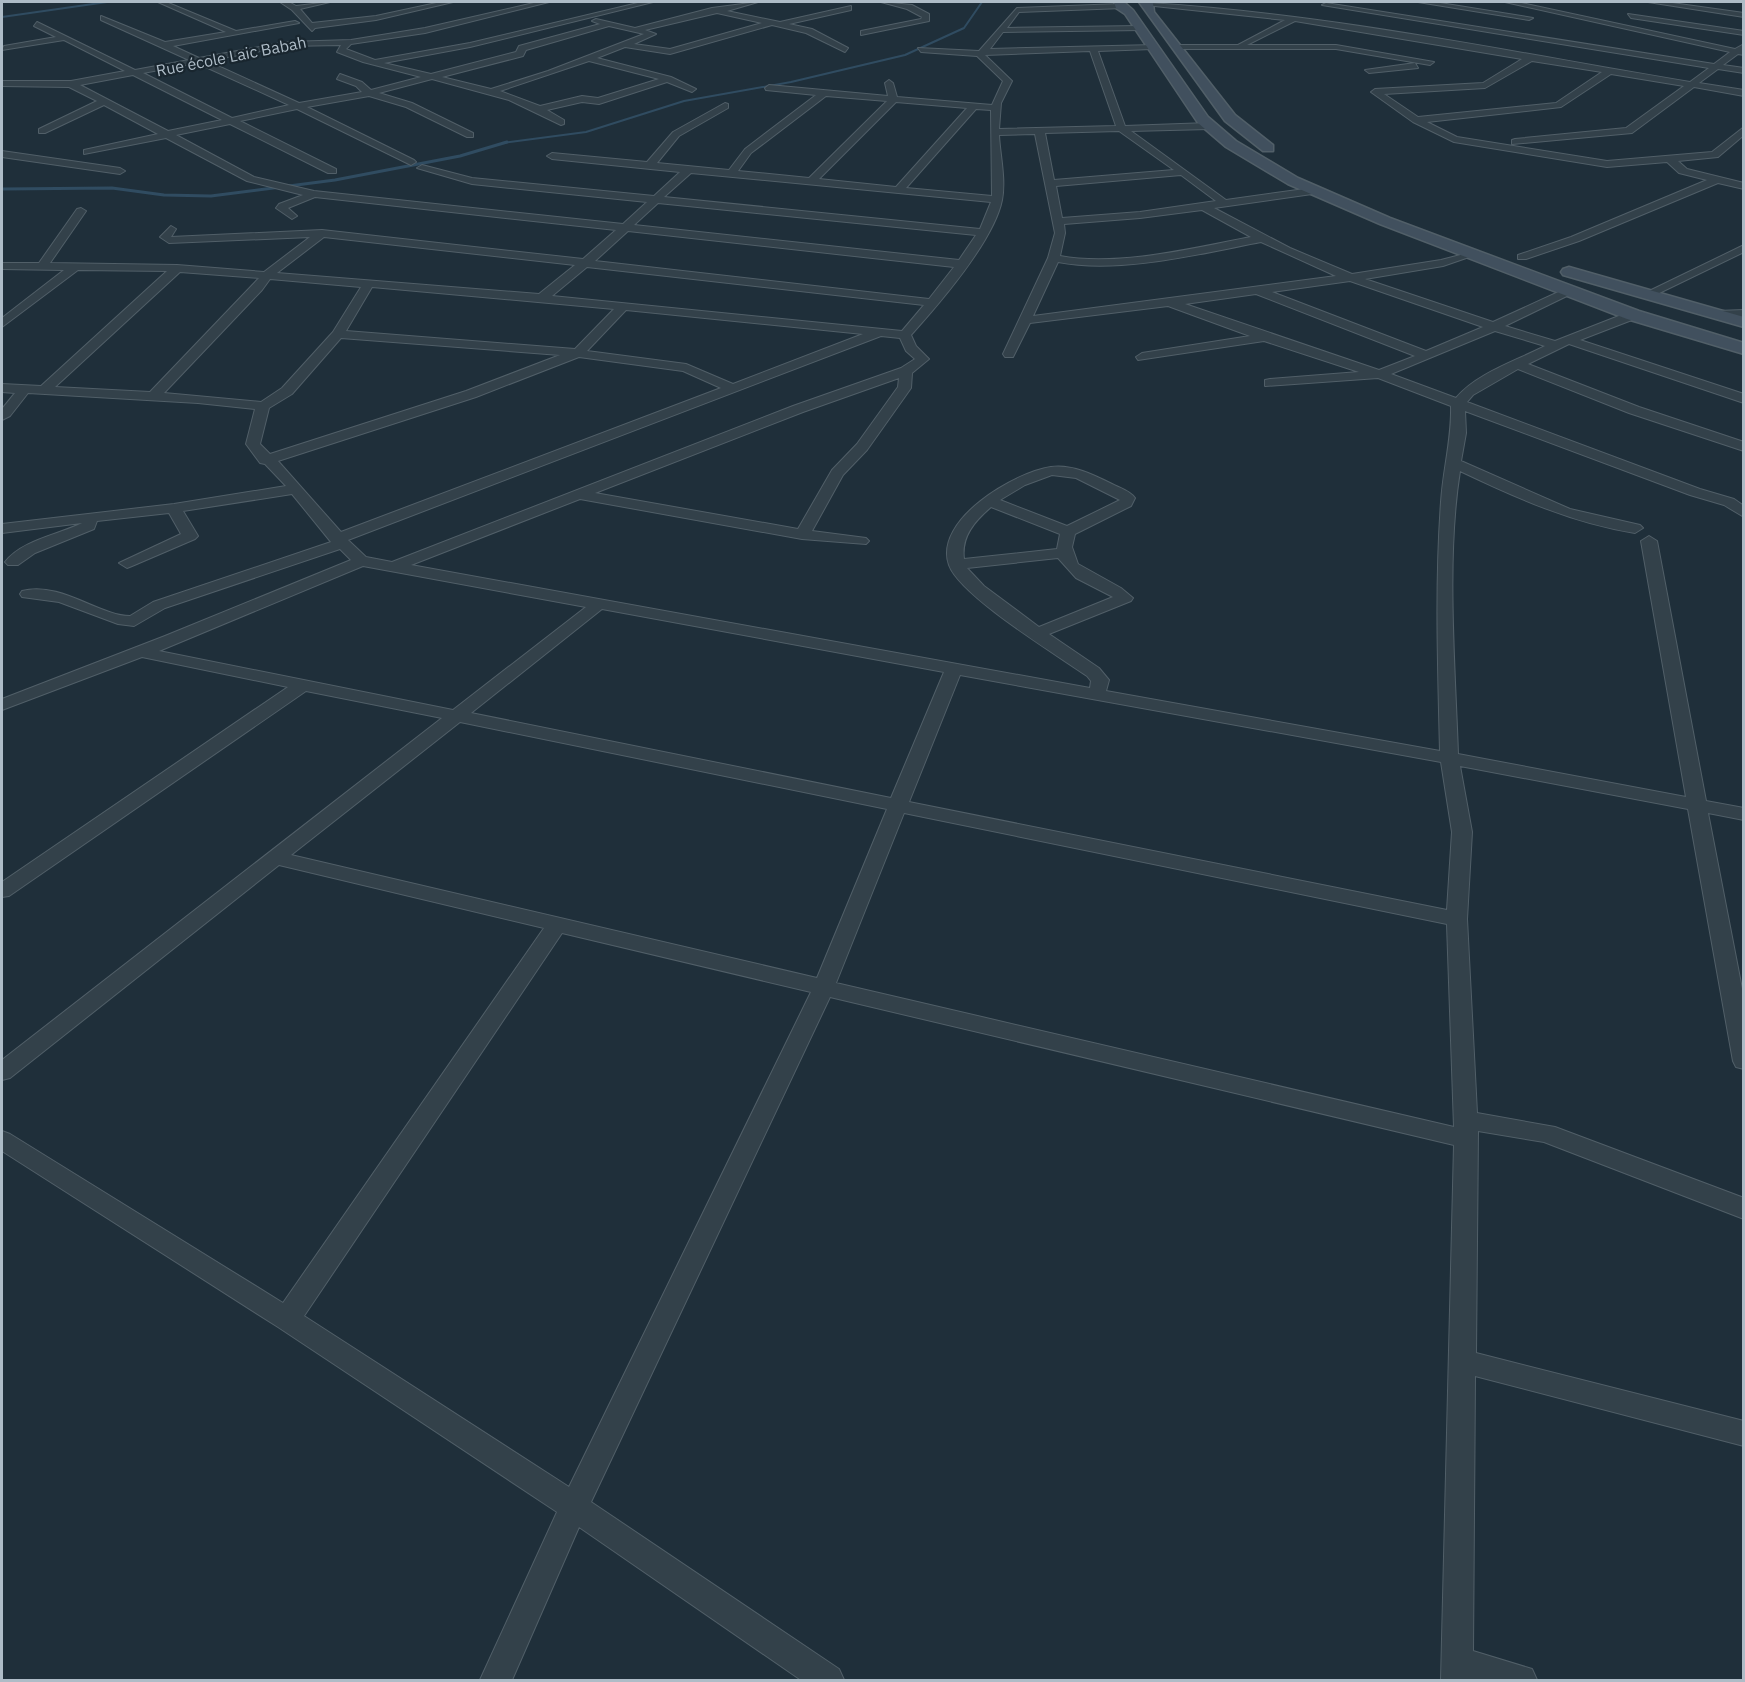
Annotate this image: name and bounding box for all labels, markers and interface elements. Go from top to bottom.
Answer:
street label: Rue école Laic Babah [154,32,308,80]

